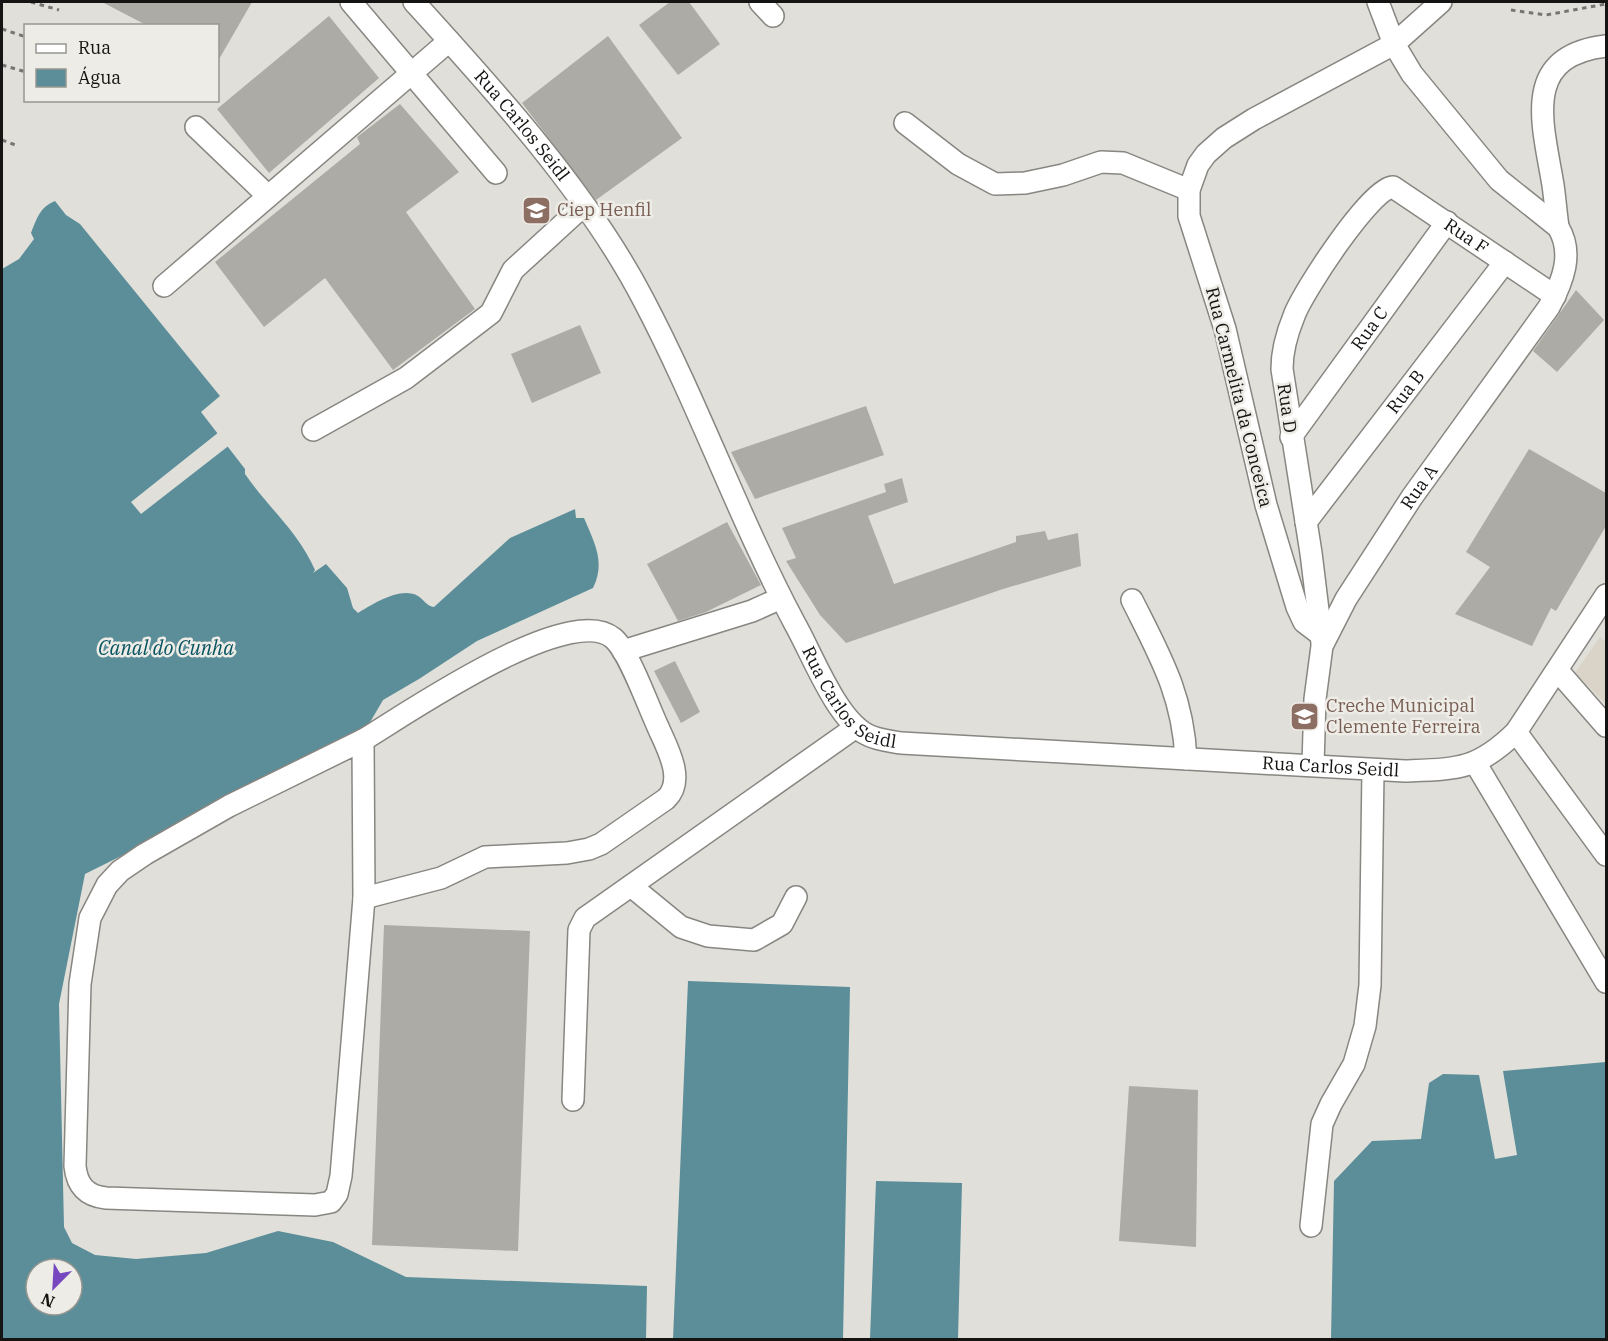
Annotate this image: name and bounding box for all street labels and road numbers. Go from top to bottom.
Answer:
street label: Rua Carlos Seidl [469,65,575,185]
street label: Rua F [1440,213,1493,259]
street label: Rua Carmelita da Conceica [1201,284,1278,510]
street label: Rua C [1346,302,1393,355]
street label: Rua B [1381,365,1429,418]
street label: Rua D [1273,382,1302,434]
street label: Rua A [1395,459,1443,513]
street label: Rua Carlos Seidl [797,642,898,753]
street label: Rua Carlos Seidl [1261,751,1400,782]

